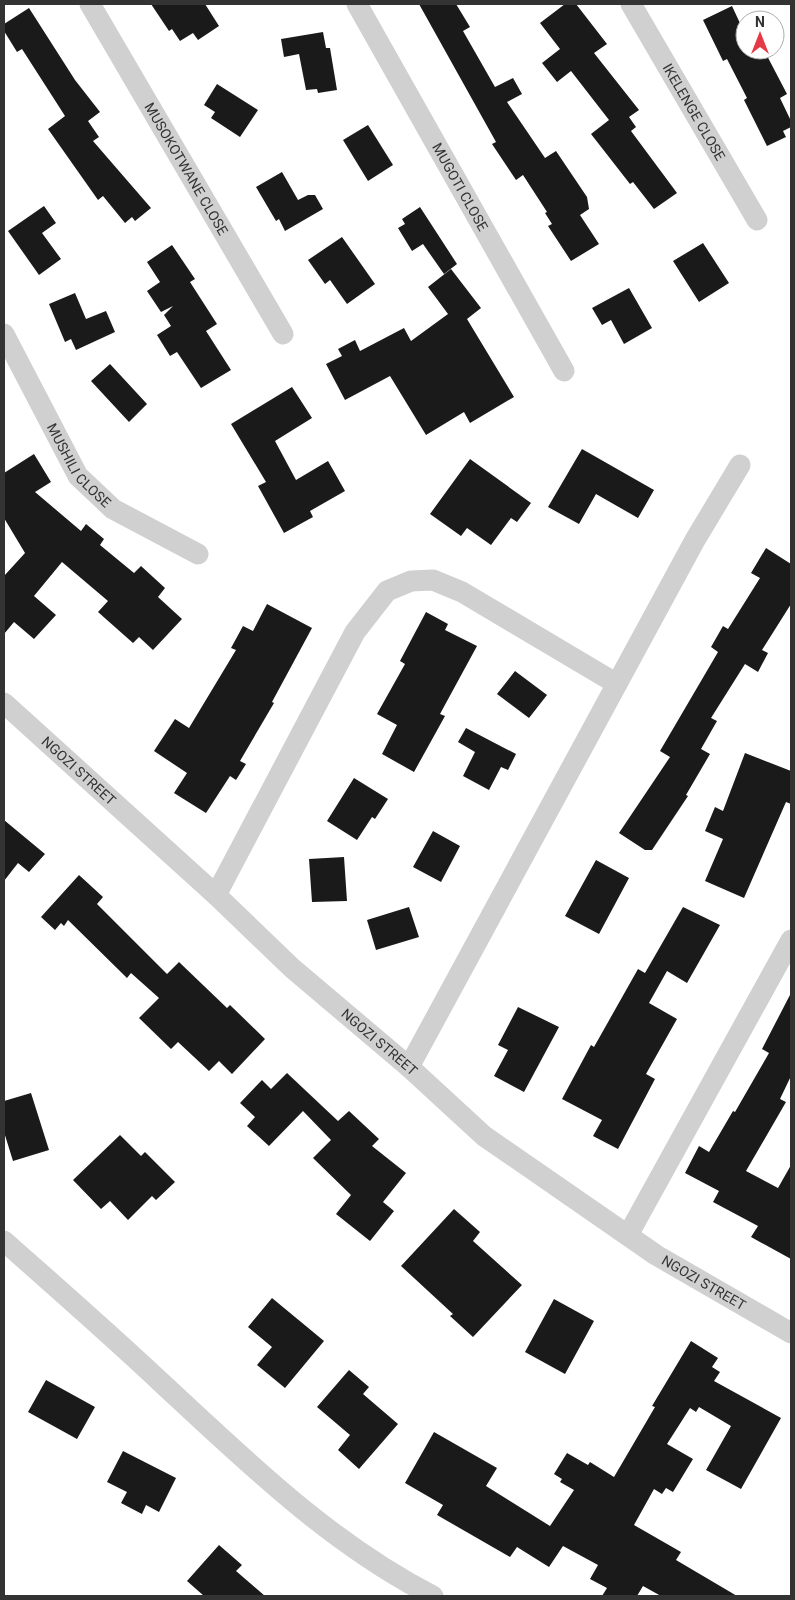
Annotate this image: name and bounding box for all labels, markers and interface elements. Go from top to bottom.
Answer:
north arrow [735,10,785,60]
text: N [755,14,765,30]
street label: IKELENGE CLOSE [660,61,728,163]
street label: MUSOKOTWANE CLOSE [141,100,231,238]
street label: MUGOTI CLOSE [429,140,491,234]
street label: MUSHILI CLOSE [44,421,114,511]
street label: NGOZI STREET [38,733,120,809]
street label: NGOZI STREET [338,1005,421,1079]
street label: NGOZI STREET [659,1252,749,1314]

